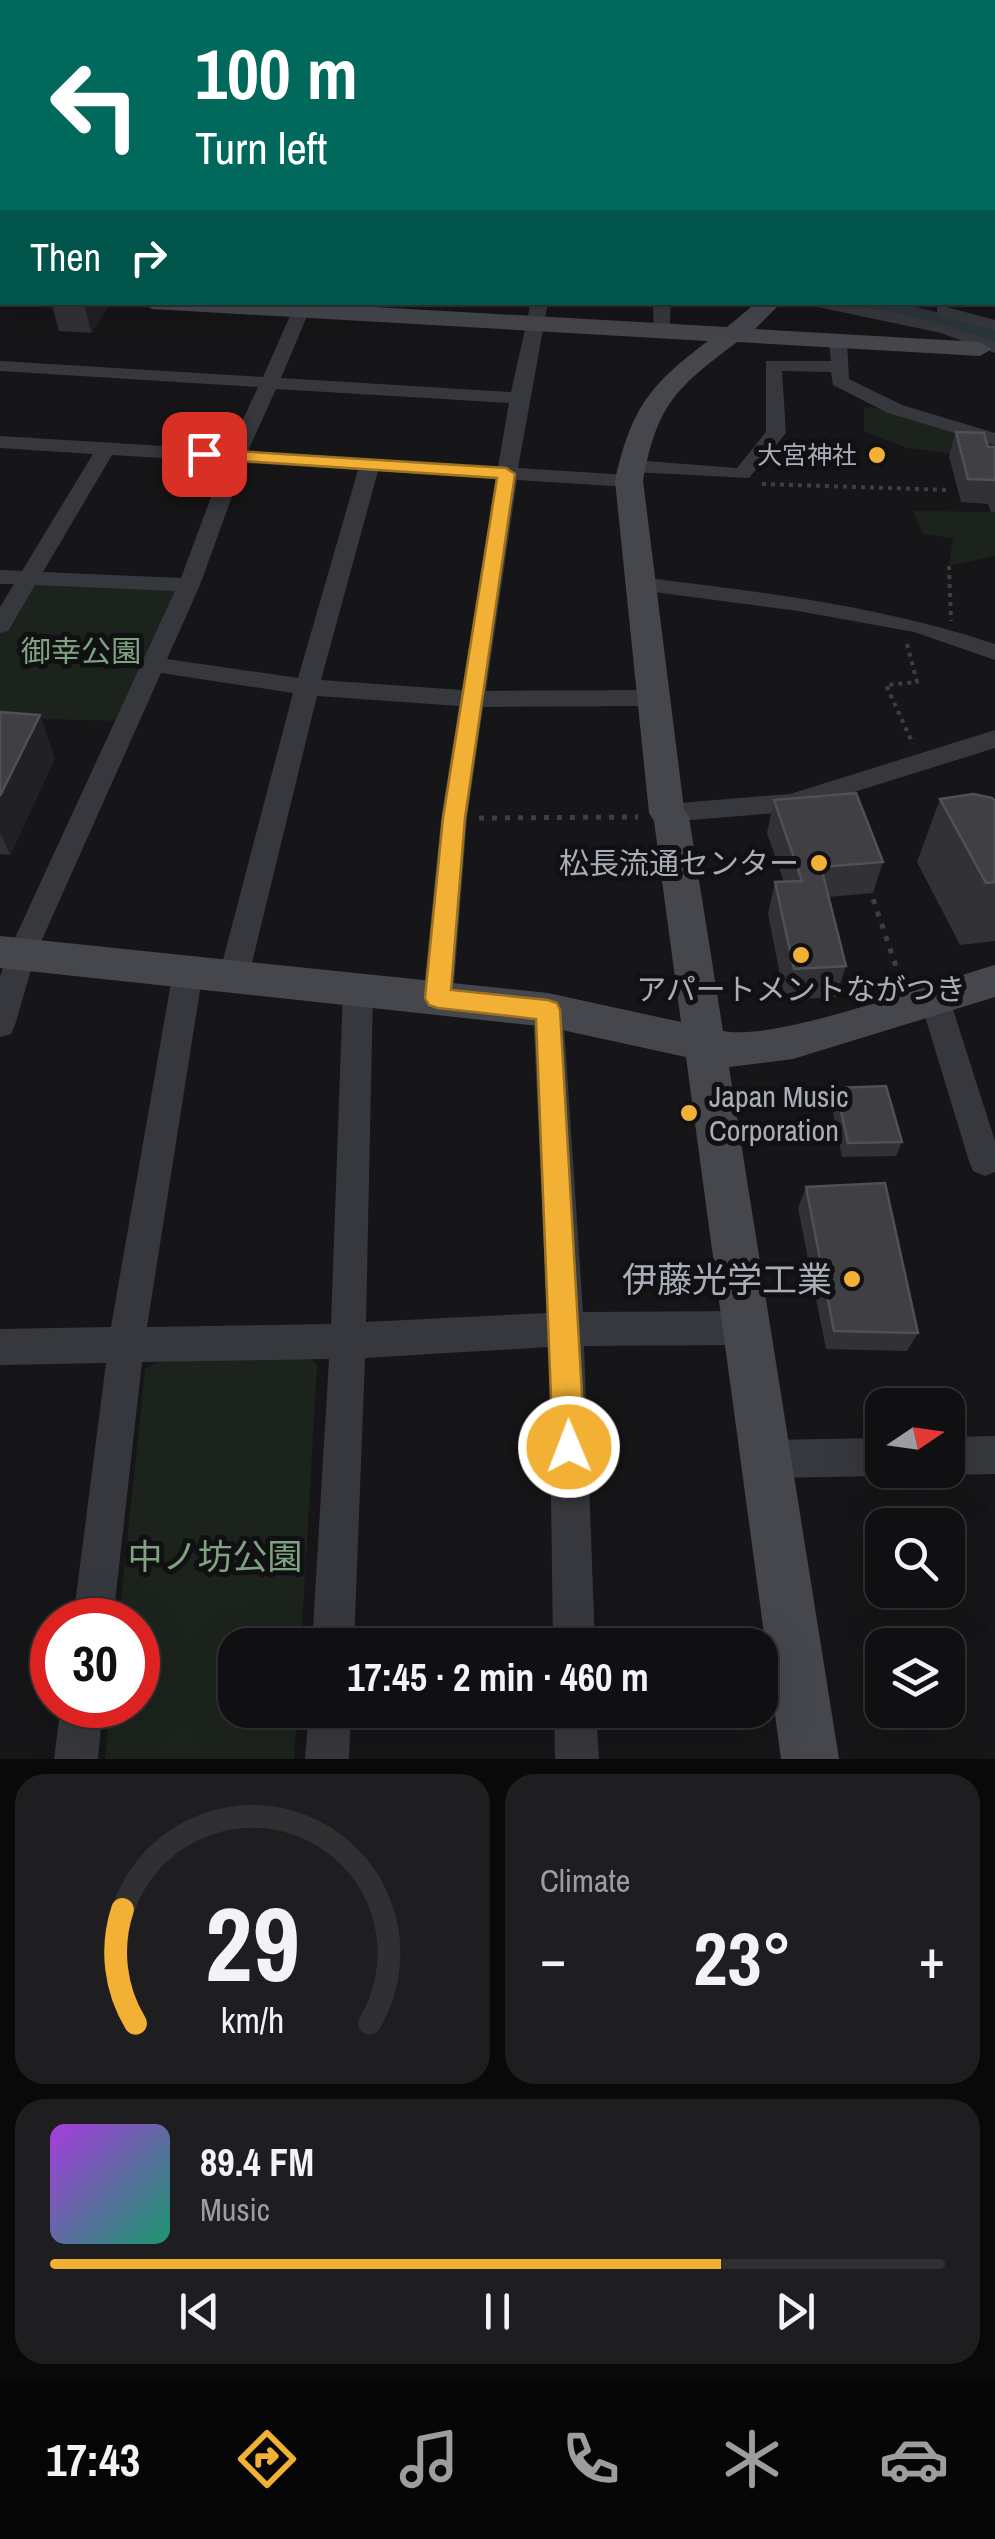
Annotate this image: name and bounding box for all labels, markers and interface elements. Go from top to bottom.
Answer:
text: 100 m [195,27,358,121]
icon: left [30,40,160,170]
text: Turn left [195,117,327,178]
icon: right [121,230,176,285]
text: Then [30,232,101,283]
pin [162,412,247,497]
icon: arrive [177,427,232,482]
place label: 大宮神社 [757,438,857,472]
marker: 大宮神社 [866,444,888,466]
park label: 御幸公園 [21,631,141,671]
place label: 松長流通センター [559,843,799,883]
marker: 松長流通センター [808,852,830,874]
marker: アパートメントながつき [790,944,812,966]
place label: アパートメントながつき [636,969,966,1009]
place label: Japan Music Corporation [709,1076,848,1150]
marker: Japan Music Corporation [678,1102,700,1124]
place label: 伊藤光学工業 [622,1256,832,1303]
marker: 伊藤光学工業 [841,1268,863,1290]
north arrow [865,1388,965,1488]
map controls [865,1388,965,1728]
position arrow [517,1395,621,1499]
button: search [865,1508,965,1608]
park label: 中ノ坊公園 [127,1533,303,1580]
speed limit sign: 30 [30,1598,160,1728]
button: layers [865,1628,965,1728]
text: 17:45 · 2 min · 460 m [347,1652,649,1703]
text: Climate [540,1859,630,1902]
text: 29 [205,1873,300,2013]
text: 23° [693,1907,792,2008]
text: − [540,1921,566,1995]
text: + [919,1921,945,1995]
text: km/h [221,1996,284,2044]
text: 89.4 FM [200,2137,314,2188]
text: Music [200,2188,270,2231]
icon: previous [172,2284,227,2339]
icon: pause [470,2284,525,2339]
icon: next [768,2284,823,2339]
icon: directions [232,2424,302,2494]
icon: music [394,2424,464,2494]
icon: phone [556,2424,626,2494]
icon: climate [717,2424,787,2494]
icon: car [879,2424,949,2494]
text: 17:43 [46,2429,140,2490]

